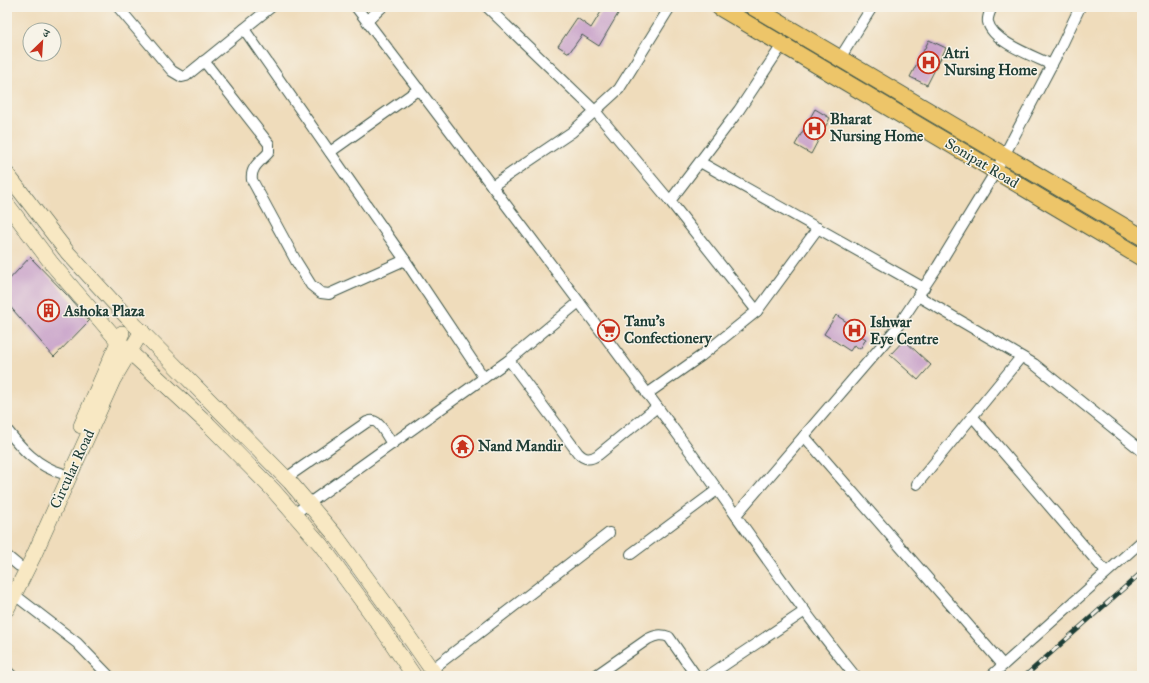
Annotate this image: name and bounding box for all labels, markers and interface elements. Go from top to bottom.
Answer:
north arrow [22,22,62,62]
text: उ [40,26,53,41]
place label: Atri Nursing Home [943,44,1038,80]
hospital icon: Atri Nursing Home [915,49,941,75]
place label: Bharat Nursing Home [830,110,924,146]
hospital icon: Bharat Nursing Home [802,115,828,141]
street label: Sonipat Road [942,134,1023,192]
building icon: Ashoka Plaza [35,298,61,324]
place label: Ashoka Plaza [63,302,145,320]
place label: Tanu's Confectionery [623,312,713,348]
place label: Ishwar Eye Centre [870,313,939,349]
supermarket icon: Tanu's Confectionery [596,317,622,343]
hospital icon: Ishwar Eye Centre [842,318,868,344]
street label: Circular Road [46,426,98,512]
temple icon: Nand Mandir [449,433,475,459]
place label: Nand Mandir [478,437,563,455]

